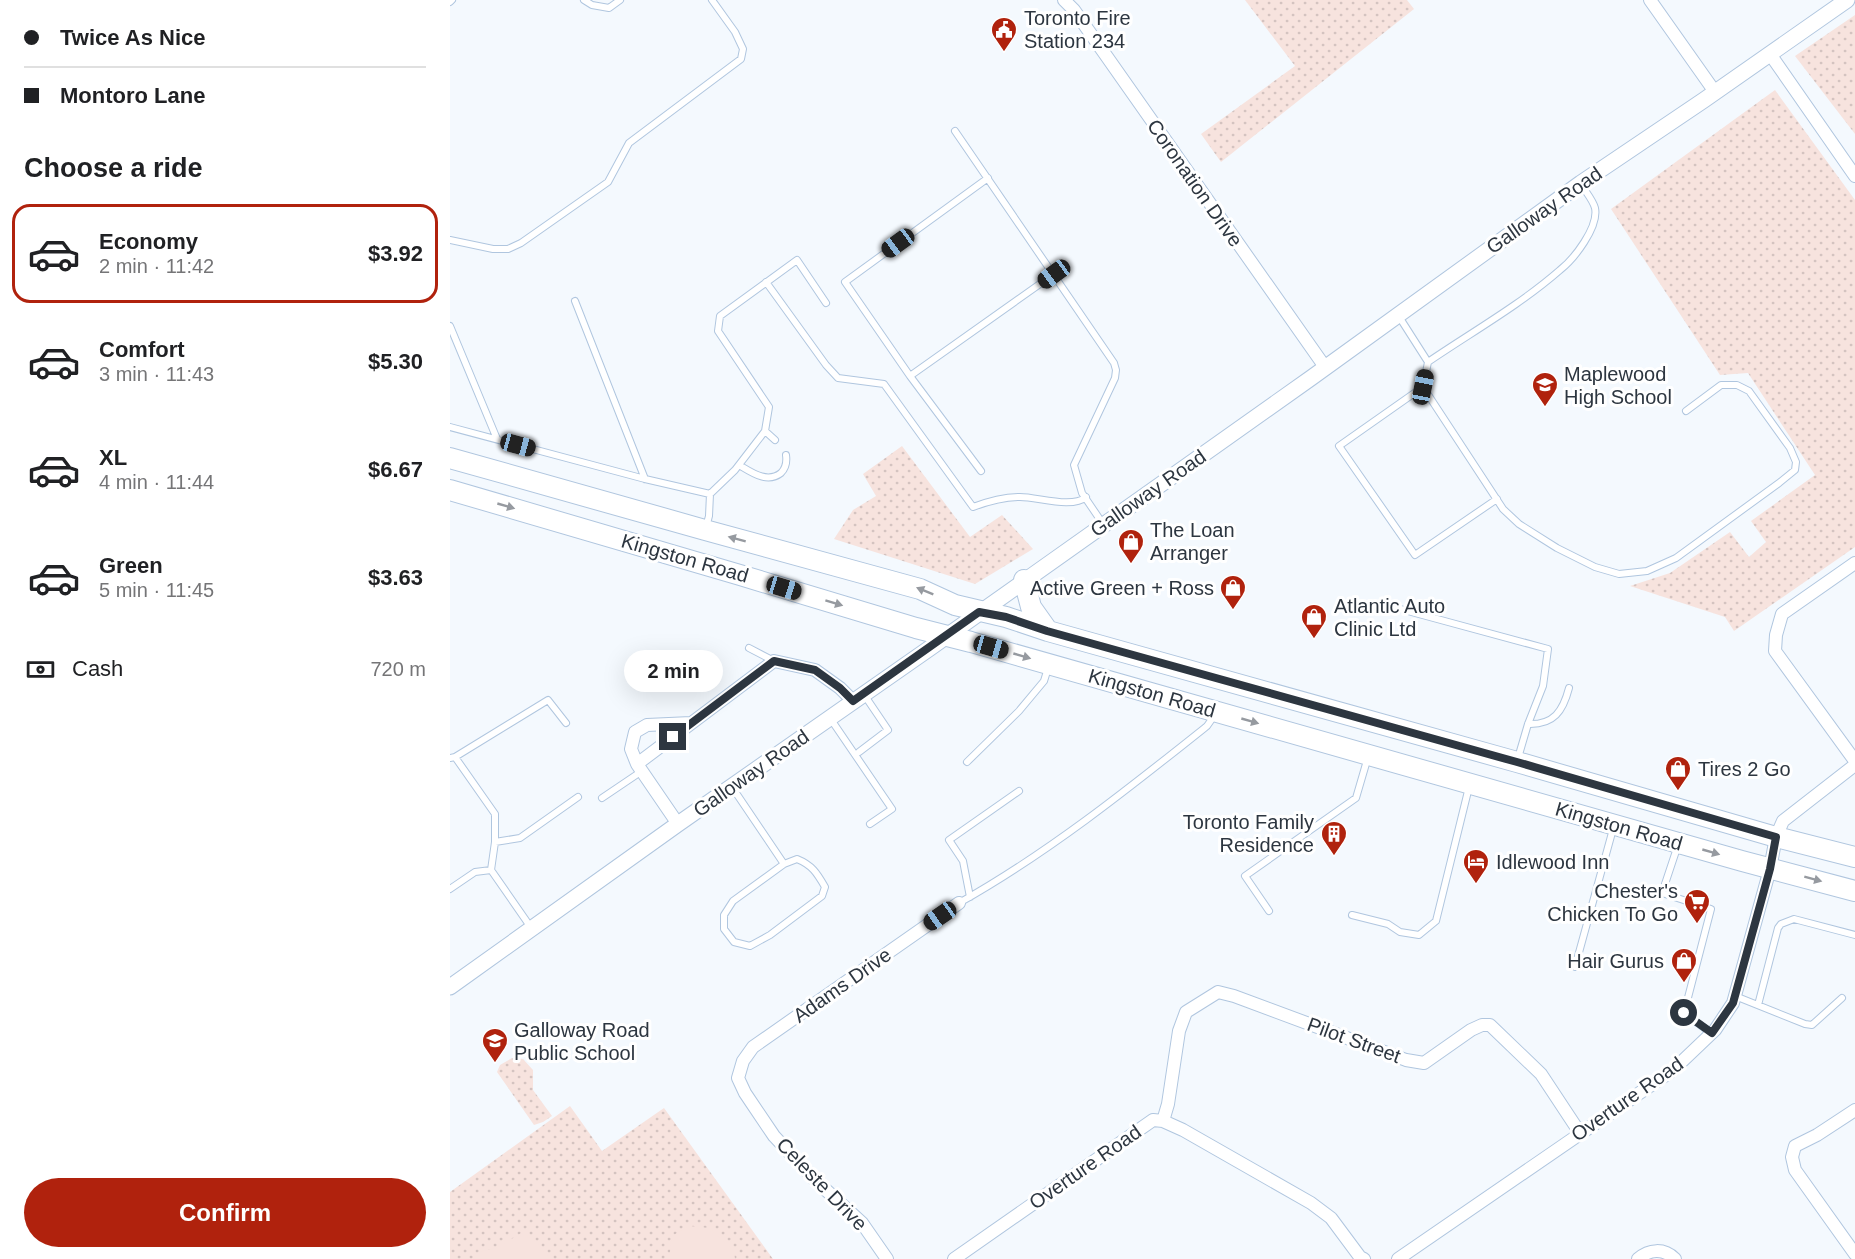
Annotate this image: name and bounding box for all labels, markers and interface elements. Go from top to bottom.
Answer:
place label: Toronto Fire Station 234 [1024,7,1131,52]
public building icon: Toronto Fire Station 234 [989,15,1019,53]
text: Twice As Nice [60,25,206,50]
text: Montoro Lane [60,83,205,108]
street label: Coronation Drive [1143,115,1247,251]
text: Choose a ride [24,153,203,183]
street label: Galloway Road [1482,162,1606,258]
car [878,225,918,261]
icon: car [27,227,81,281]
text: Economy [99,229,198,254]
text: $3.92 [368,241,423,266]
text: 2 min · 11:42 [99,255,214,277]
car [1034,256,1074,292]
icon: car [27,335,81,389]
text: Comfort [99,337,185,362]
text: $5.30 [368,349,423,374]
text: 3 min · 11:43 [99,363,214,385]
place label: Maplewood High School [1564,363,1672,408]
car [1411,368,1435,406]
school or university icon: Maplewood High School [1530,370,1560,408]
car [498,432,538,458]
icon: car [27,443,81,497]
text: XL [99,445,127,470]
street label: Galloway Road [1086,445,1210,541]
text: $6.67 [368,457,423,482]
text: 4 min · 11:44 [99,471,214,493]
one-way arrow [497,502,515,511]
place label: The Loan Arranger [1150,519,1235,564]
shop icon: The Loan Arranger [1116,527,1146,565]
street label: Kingston Road [619,529,751,587]
one-way arrow [728,534,746,543]
icon: car [27,551,81,605]
text: Green [99,553,163,578]
text: $3.63 [368,565,423,590]
shop icon: Active Green + Ross [1218,573,1248,611]
car [764,574,804,602]
place label: Active Green + Ross [1030,577,1214,599]
text: 5 min · 11:45 [99,579,214,601]
one-way arrow [915,586,933,596]
place label: Atlantic Auto Clinic Ltd [1334,595,1445,640]
one-way arrow [825,599,843,608]
shop icon: Atlantic Auto Clinic Ltd [1299,602,1329,640]
car [971,633,1011,661]
callout: 2 min [624,650,722,692]
one-way arrow [1013,652,1031,661]
icon: cash [24,653,57,686]
text: Cash [72,656,123,681]
text: 720 m [370,658,426,680]
text: 2 min [647,660,700,682]
street label: Kingston Road [1086,664,1218,722]
one-way arrow [1241,716,1259,726]
route end [659,723,686,750]
street label: Galloway Road [689,725,813,821]
shop icon: Tires 2 Go [1663,754,1693,792]
place label: Tires 2 Go [1698,758,1791,780]
street label: Kingston Road [1553,797,1685,855]
place label: Toronto Family Residence [1183,811,1314,856]
building icon: Toronto Family Residence [1319,819,1349,857]
hotel icon: Idlewood Inn [1461,847,1491,885]
one-way arrow [1702,848,1720,857]
place label: Idlewood Inn [1496,851,1609,873]
one-way arrow [1804,875,1822,884]
place label: Chester's Chicken To Go [1547,880,1678,925]
supermarket icon: Chester's Chicken To Go [1682,887,1712,925]
car [920,898,960,934]
street label: Adams Drive [789,943,895,1027]
shop icon: Hair Gurus [1669,946,1699,984]
place label: Hair Gurus [1567,950,1664,972]
route start [1670,999,1697,1026]
street label: Pilot Street [1304,1013,1404,1067]
place label: Galloway Road Public School [514,1019,650,1064]
school or university icon: Galloway Road Public School [480,1026,510,1064]
street label: Overture Road [1567,1052,1687,1146]
street label: Overture Road [1025,1120,1145,1214]
street label: Celeste Drive [772,1133,872,1235]
button: Confirm [24,1178,426,1247]

